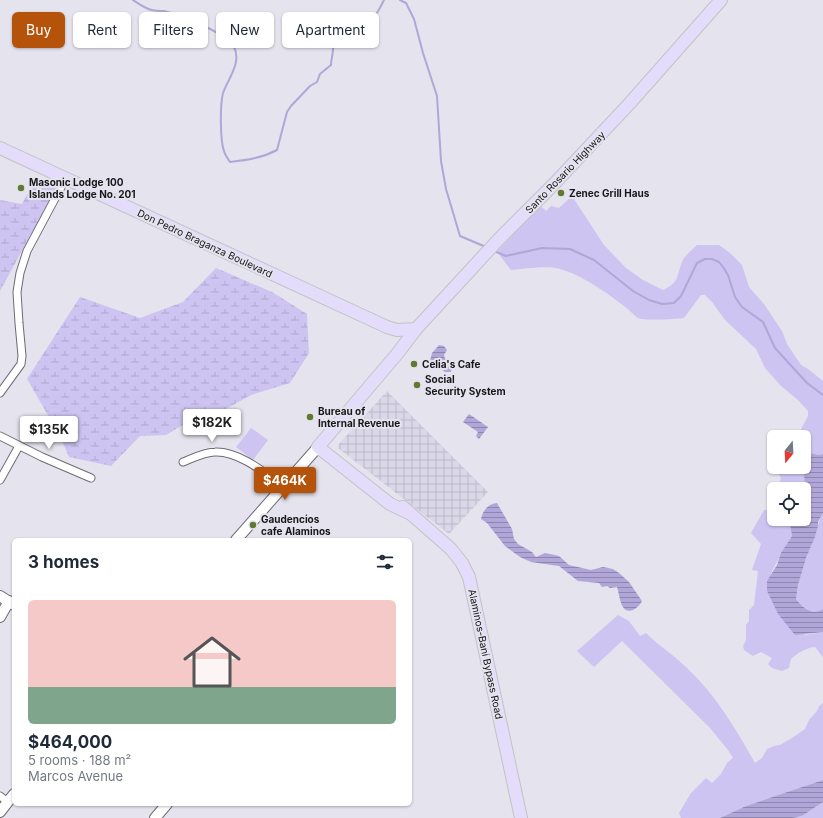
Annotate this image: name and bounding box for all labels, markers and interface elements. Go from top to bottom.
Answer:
chip: Buy [12,12,65,48]
chip: Rent [73,12,131,48]
chip: Filters [139,12,208,48]
chip: New [216,12,274,48]
chip: Apartment [282,12,379,48]
street label: Santo Rosario Highway [523,128,608,216]
place label: Masonic Lodge 100 Islands Lodge No. 201 [29,176,136,201]
marker: Masonic Lodge 100 Islands Lodge No. 201 [16,183,26,193]
place label: Zenec Grill Haus [569,187,650,199]
marker: Zenec Grill Haus [556,188,566,198]
street label: Don Pedro Braganza Boulevard [136,206,274,280]
place label: Celia's Cafe [422,358,481,370]
marker: Celia's Cafe [409,359,419,369]
place label: Social Security System [425,373,506,398]
marker: Social Security System [412,380,422,390]
place label: Bureau of Internal Revenue [318,405,400,429]
pin: $182K [184,409,240,443]
marker: Bureau of Internal Revenue [305,412,315,422]
text: $182K [192,414,232,430]
pin: $135K [21,416,77,450]
text: $135K [29,421,69,437]
north arrow [767,430,811,474]
map controls [767,430,811,526]
pin: $464K [257,467,313,501]
text: $464K [263,472,307,488]
button: locate [767,482,811,526]
place label: Gaudencios cafe Alaminos [261,513,331,537]
marker: Gaudencios cafe Alaminos [248,520,258,530]
icon: filters [374,551,396,573]
text: 3 homes [28,552,99,572]
street label: Alaminos-Bani Bypass Road [466,588,506,720]
icon: home [176,626,248,698]
text: $464,000 [28,732,112,752]
text: 5 rooms · 188 m² [28,752,131,768]
text: Marcos Avenue [28,768,123,784]

